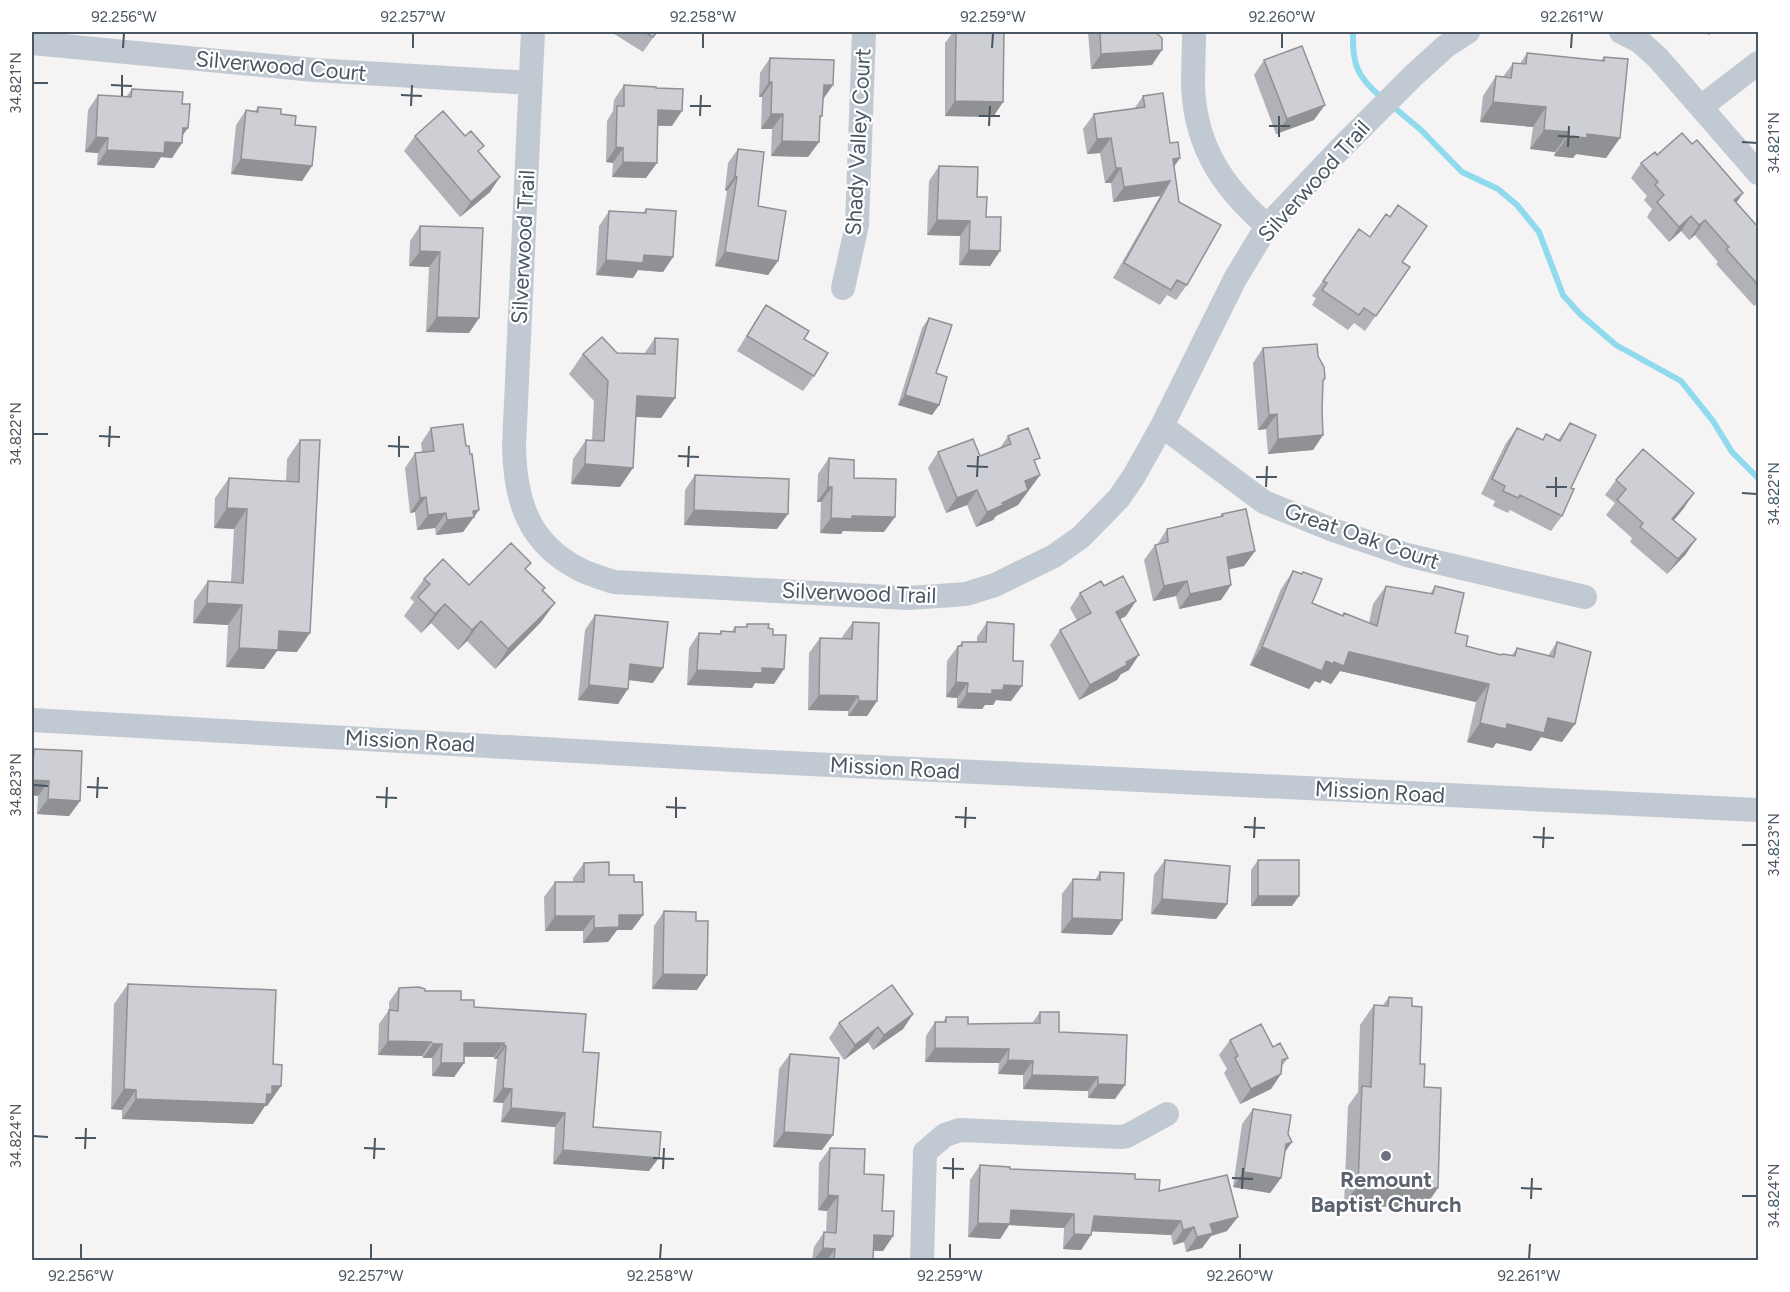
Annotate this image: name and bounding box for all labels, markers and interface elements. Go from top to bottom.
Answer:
text: 92.256°W [91,8,157,26]
text: 92.257°W [381,8,446,26]
text: 92.258°W [670,8,737,26]
text: 92.259°W [960,8,1026,26]
text: 92.260°W [1249,8,1316,26]
text: 92.261°W [1540,8,1604,26]
street label: Silverwood Court [194,45,368,87]
street label: Shady Valley Court [840,48,876,236]
text: 34.821°N [7,52,25,114]
text: 34.821°N [1765,112,1783,174]
street label: Silverwood Trail [1252,115,1376,247]
street label: Silverwood Trail [505,169,541,325]
text: 34.822°N [7,402,25,466]
text: 34.822°N [1765,462,1783,526]
street label: Great Oak Court [1281,497,1443,575]
street label: Silverwood Trail [781,577,937,609]
street label: Mission Road [344,724,476,758]
street label: Mission Road [829,751,961,785]
text: 34.823°N [7,753,25,817]
street label: Mission Road [1314,775,1446,809]
text: 34.823°N [1765,813,1783,877]
text: 34.824°N [7,1104,25,1168]
marker: Remount Baptist Church [1379,1149,1393,1163]
text: 34.824°N [1765,1164,1783,1228]
place label: Remount Baptist Church [1310,1166,1462,1218]
text: 92.256°W [48,1267,114,1285]
text: 92.257°W [339,1267,404,1285]
text: 92.258°W [627,1267,694,1285]
text: 92.259°W [917,1267,983,1285]
text: 92.260°W [1207,1267,1274,1285]
text: 92.261°W [1497,1267,1561,1285]

